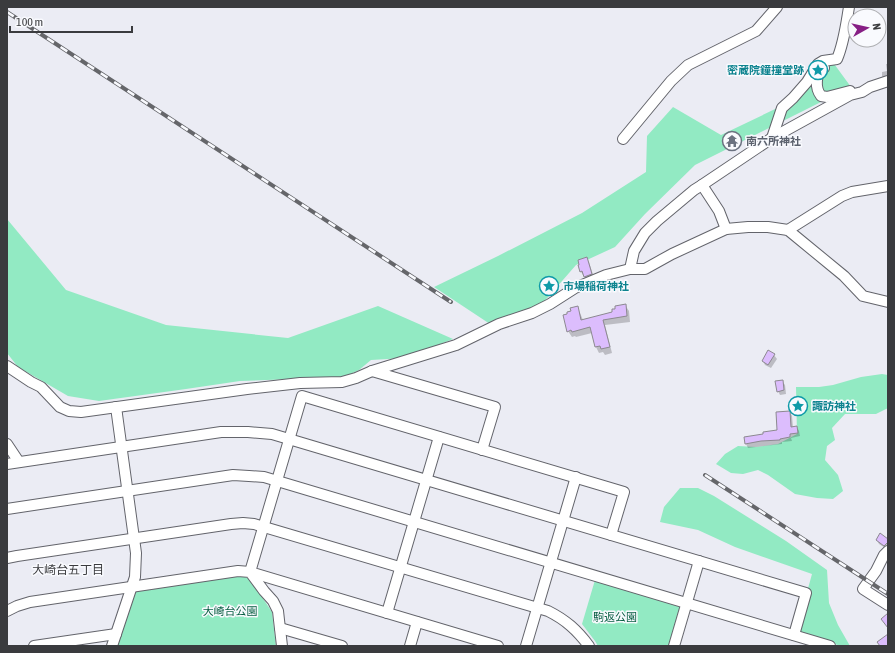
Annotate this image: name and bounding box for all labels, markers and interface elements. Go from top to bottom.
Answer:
scale bar [10,8,132,34]
north arrow [847,8,887,48]
text: 100 m [16,15,43,29]
text: N [871,23,883,31]
place icon: 密蔵院鐘撞堂跡 [807,59,829,81]
place label: 密蔵院鐘撞堂跡 [727,64,804,76]
temple icon: 南六所神社 [721,130,743,152]
place label: 南六所神社 [746,135,801,147]
place icon: 市場稲荷神社 [538,275,560,297]
place label: 市場稲荷神社 [563,280,629,292]
place icon: 諏訪神社 [787,395,809,417]
place label: 諏訪神社 [812,400,856,412]
district label: 大崎台五丁目 [32,563,104,577]
park label: 大崎台公園 [203,605,258,617]
park label: 駒返公園 [593,611,637,623]

